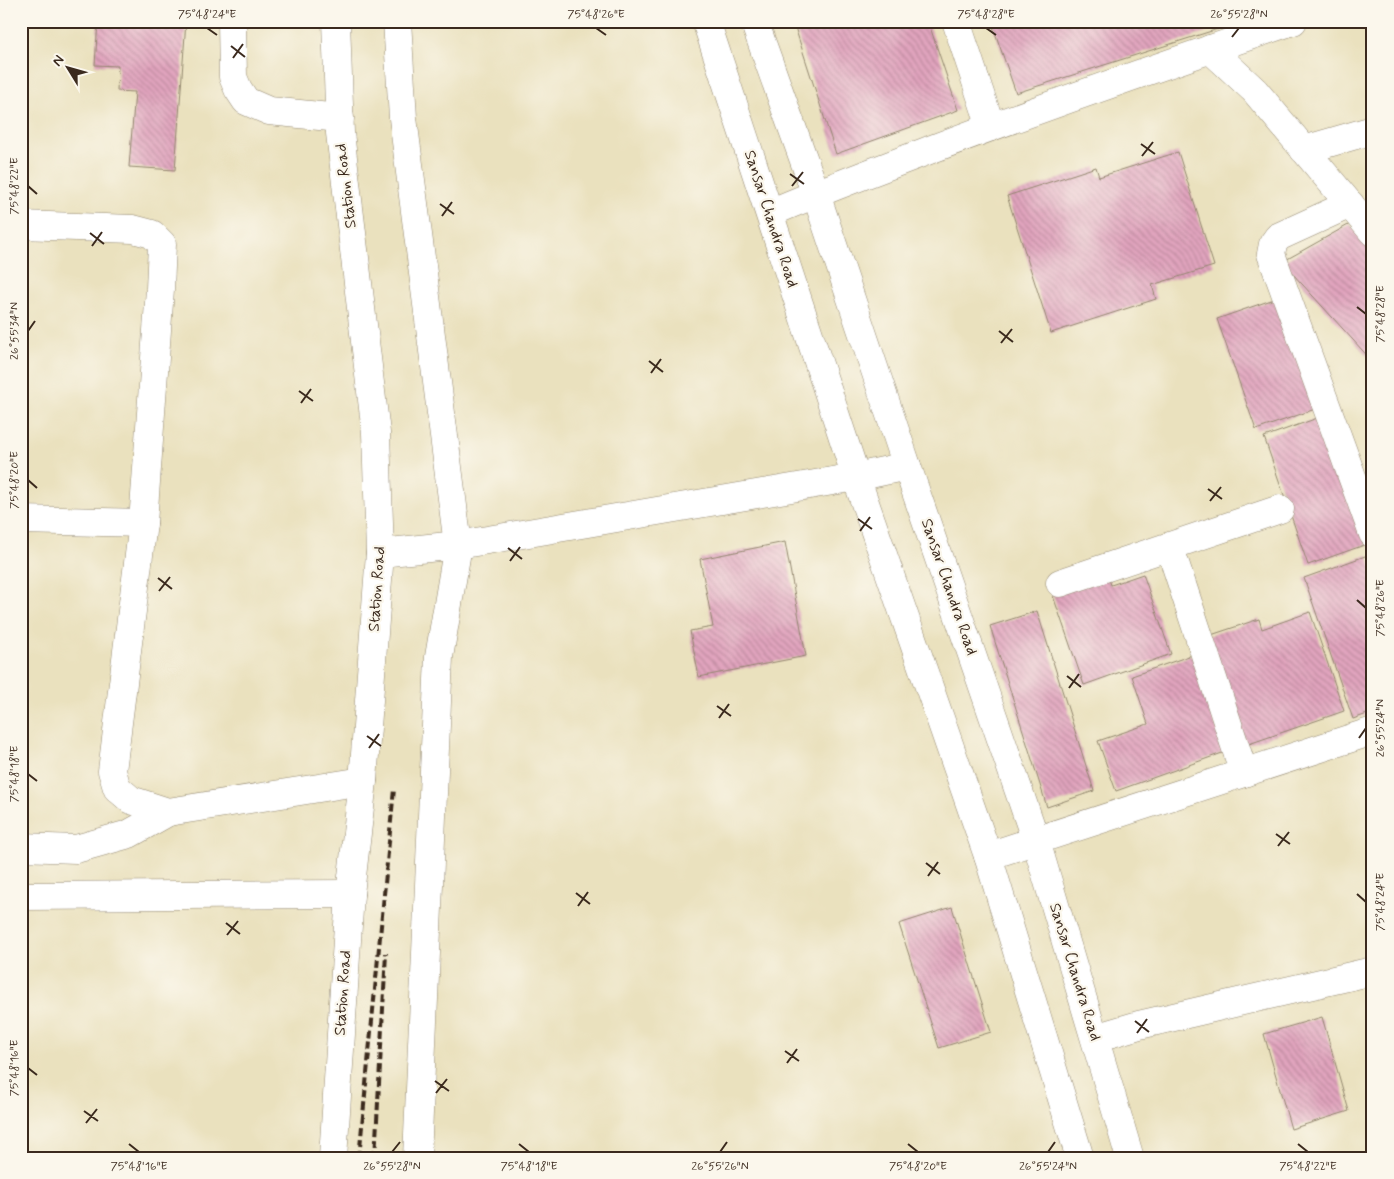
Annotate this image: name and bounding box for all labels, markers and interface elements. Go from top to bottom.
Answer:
text: 75°48'24"E [178,7,236,23]
text: 75°48'26"E [567,7,625,23]
text: 75°48'28"E [957,7,1015,23]
text: 26°55'28"N [1210,7,1268,23]
north arrow [42,42,92,92]
text: N [48,52,68,70]
street label: Station Road [330,142,362,230]
street label: Sansar Chandra Road [739,148,803,290]
text: 75°48'22"E [7,157,23,215]
text: 75°48'28"E [1373,285,1389,343]
text: 26°55'34"N [7,302,23,360]
text: 75°48'20"E [7,451,23,509]
street label: Sansar Chandra Road [916,516,982,658]
street label: Station Road [364,546,390,632]
text: 75°48'26"E [1373,579,1389,637]
text: 26°55'24"N [1373,699,1389,757]
text: 75°48'18"E [7,745,23,803]
text: 75°48'24"E [1373,873,1389,931]
street label: Sansar Chandra Road [1044,900,1106,1044]
street label: Station Road [330,950,356,1036]
text: 75°48'16"E [7,1039,23,1097]
text: 75°48'16"E [110,1159,168,1175]
text: 26°55'28"N [363,1159,421,1175]
text: 75°48'18"E [500,1159,558,1175]
text: 26°55'26"N [691,1159,749,1175]
text: 75°48'20"E [889,1159,947,1175]
text: 26°55'24"N [1019,1159,1077,1175]
text: 75°48'22"E [1279,1159,1337,1175]

